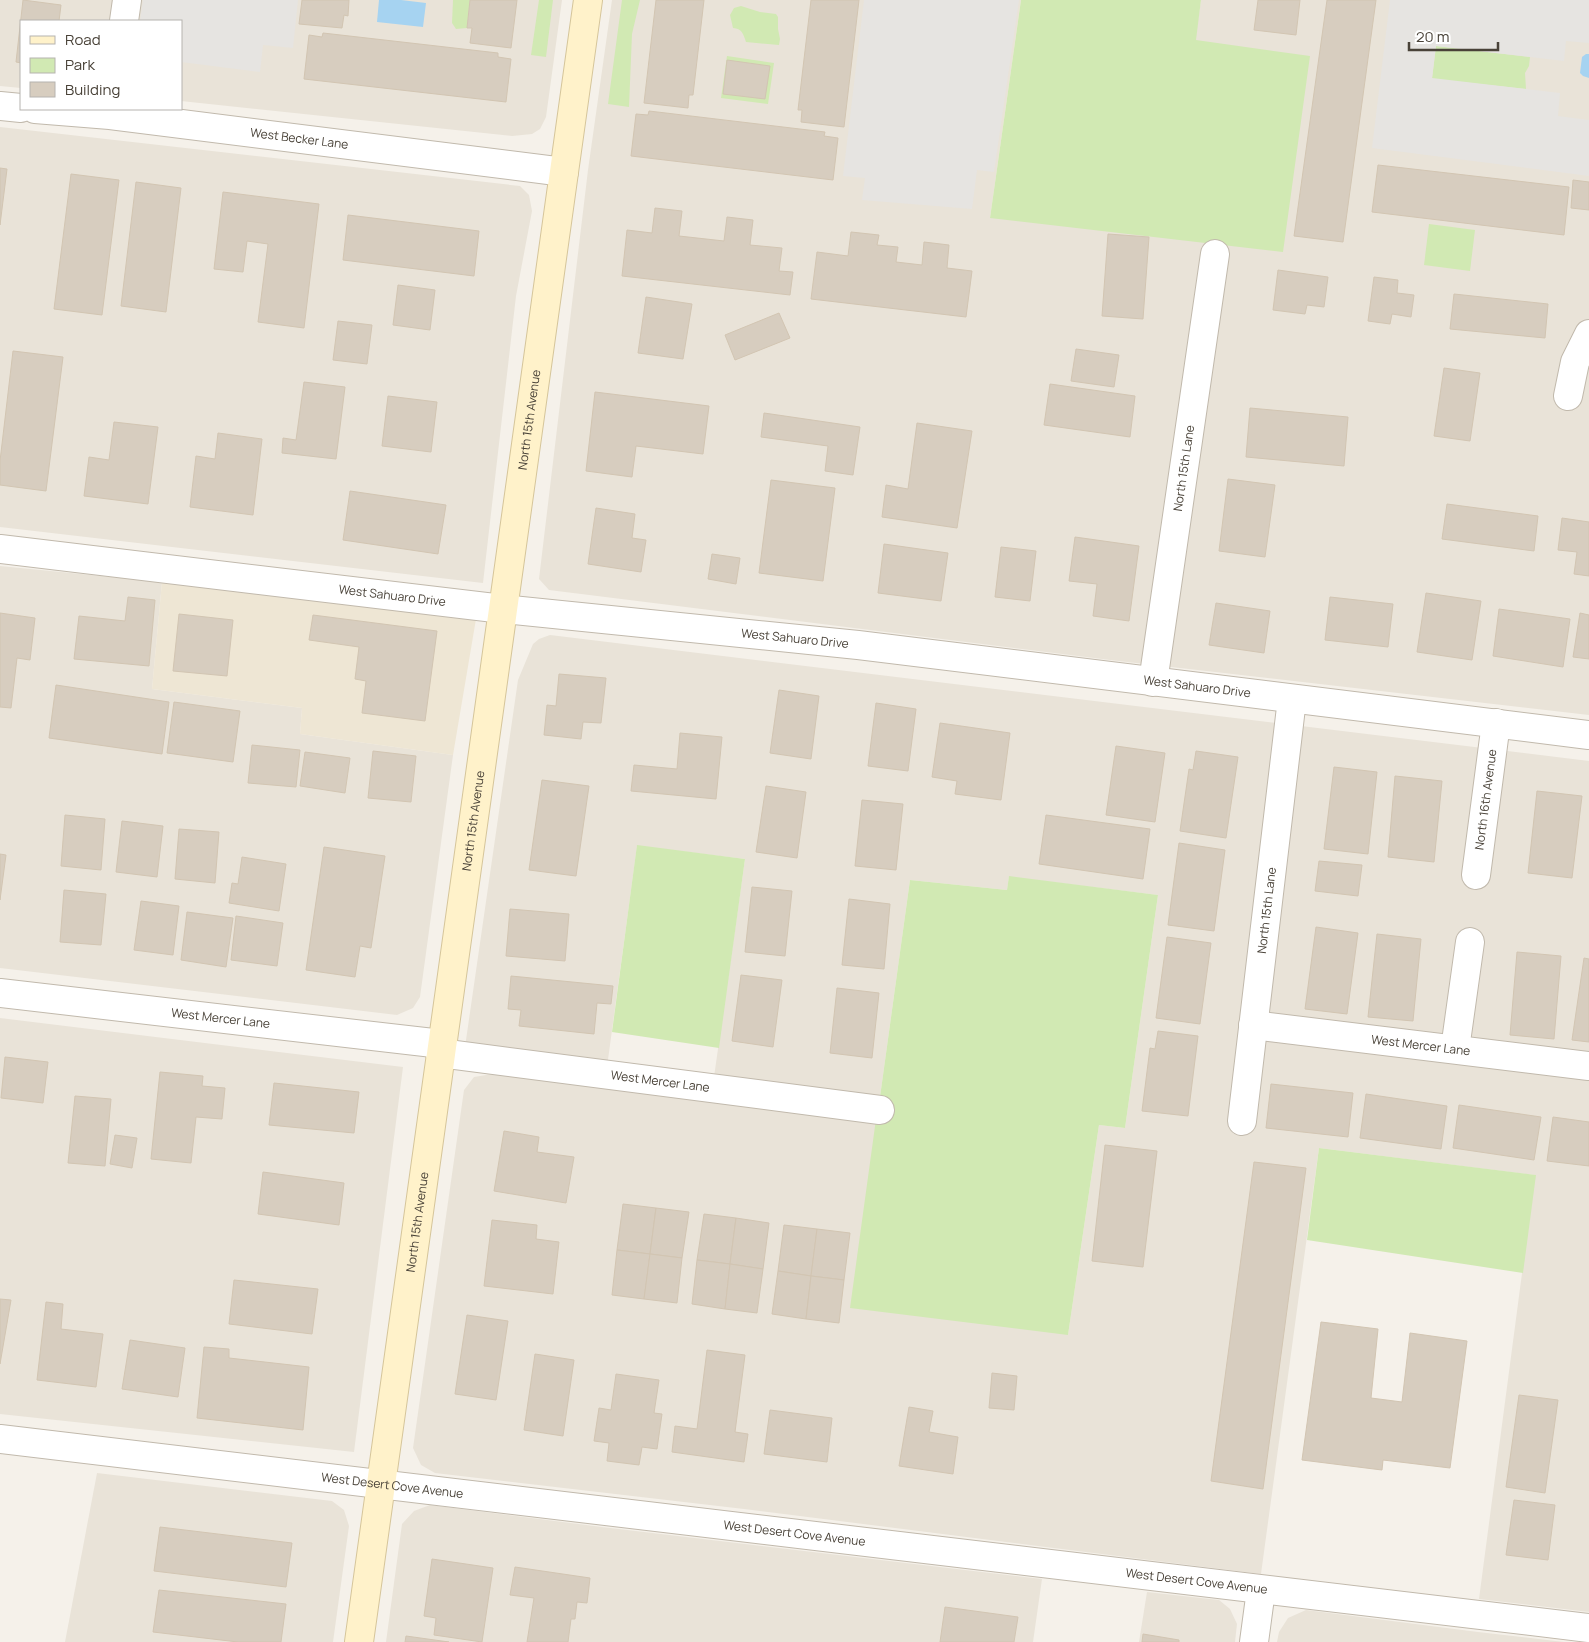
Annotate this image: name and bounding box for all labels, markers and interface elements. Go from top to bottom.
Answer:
legend [20,20,182,110]
scale bar [1409,20,1498,52]
text: 20 m [1416,26,1449,47]
text: Road [65,29,101,50]
text: Park [65,54,95,75]
text: Building [65,79,120,100]
street label: West Becker Lane [249,124,349,153]
street label: North 15th Avenue [514,369,544,471]
street label: North 15th Lane [1169,424,1198,512]
street label: West Sahuaro Drive [338,580,447,610]
street label: West Sahuaro Drive [740,624,850,652]
street label: West Sahuaro Drive [1143,671,1252,701]
street label: North 16th Avenue [1470,748,1500,851]
street label: North 15th Avenue [458,770,488,872]
street label: North 15th Lane [1253,866,1280,955]
street label: West Mercer Lane [170,1004,271,1032]
street label: West Mercer Lane [1370,1031,1471,1059]
street label: West Mercer Lane [610,1066,711,1096]
street label: North 15th Avenue [402,1171,432,1273]
street label: West Desert Cove Avenue [320,1468,464,1502]
street label: West Desert Cove Avenue [723,1516,866,1550]
street label: West Desert Cove Avenue [1125,1564,1269,1598]

